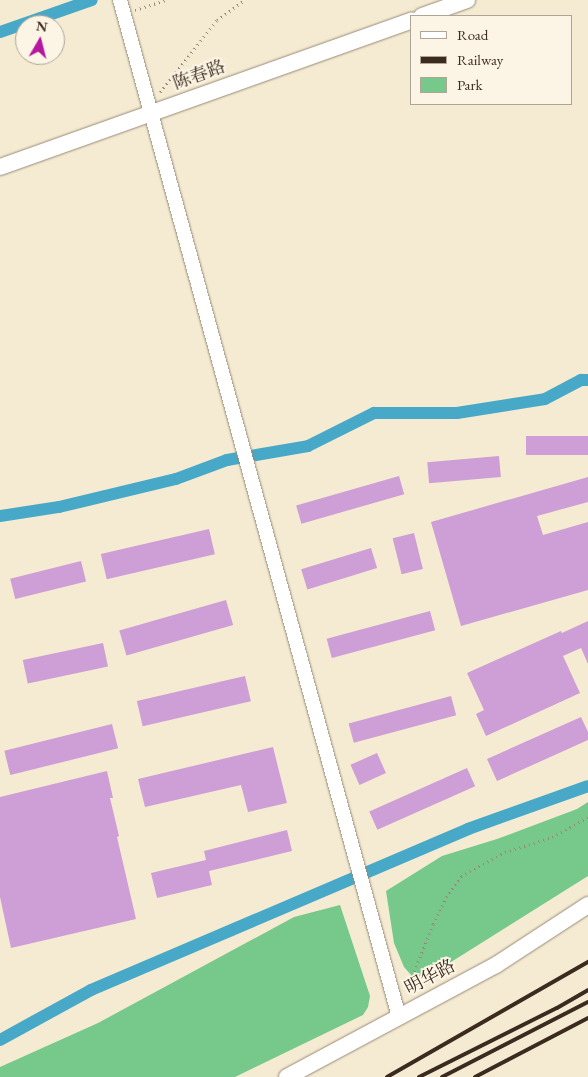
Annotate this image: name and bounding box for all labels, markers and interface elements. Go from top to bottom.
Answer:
north arrow [15,15,65,65]
legend [410,15,573,105]
text: N [35,16,49,36]
text: Road [457,25,488,44]
text: Railway [457,50,503,69]
street label: 陈春路 [170,56,228,94]
text: Park [457,75,483,94]
street label: 明华路 [401,955,459,999]

